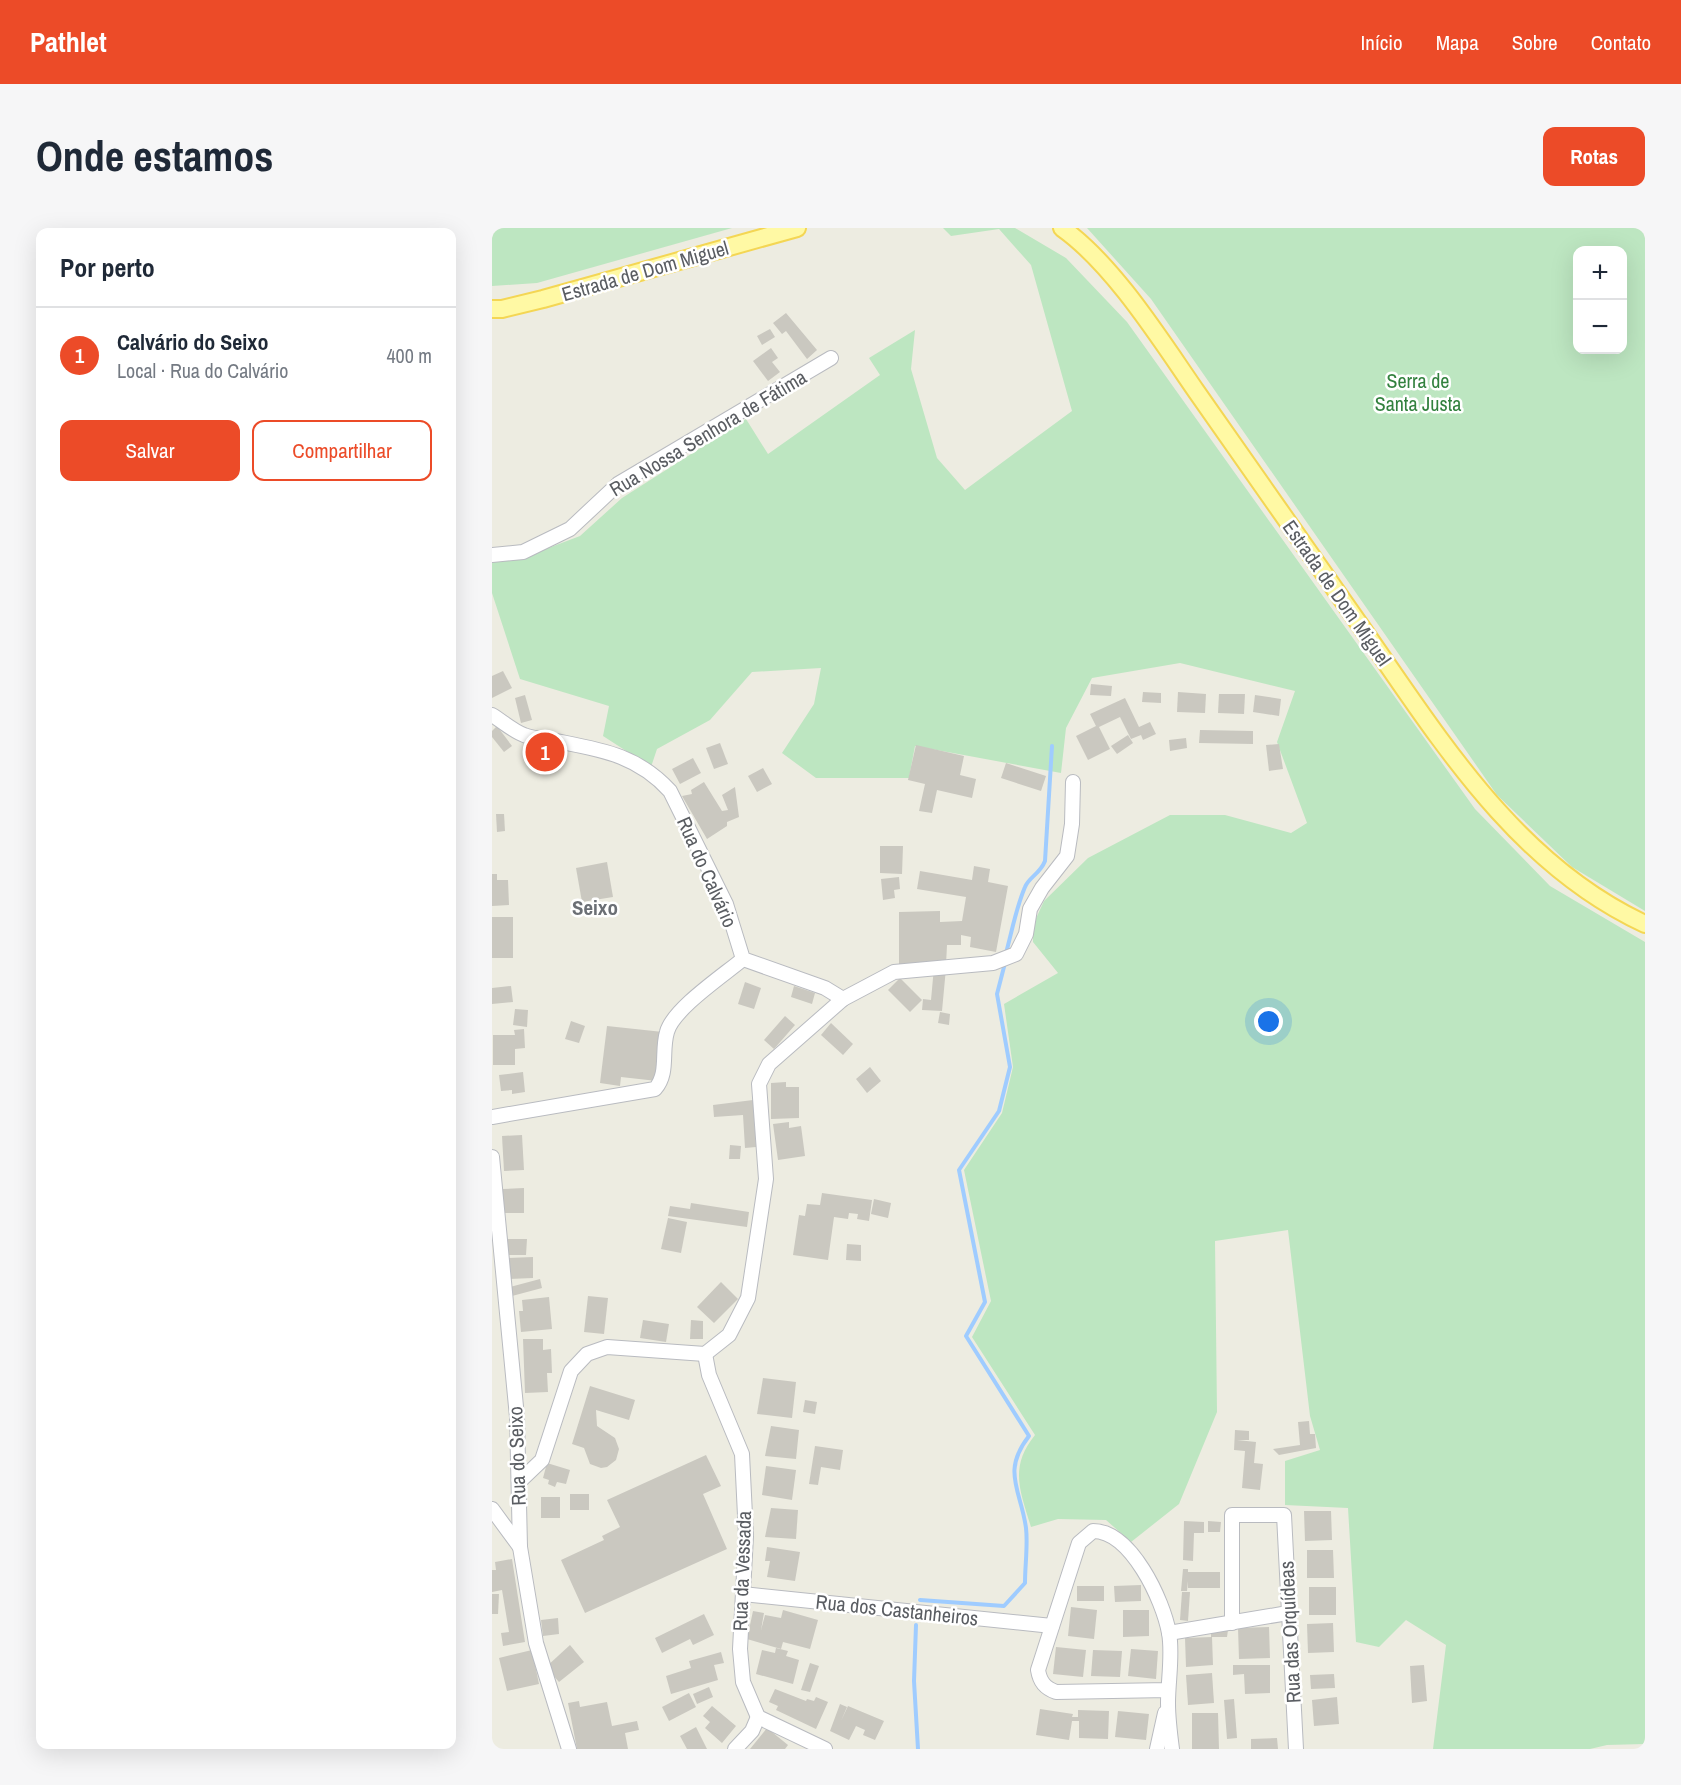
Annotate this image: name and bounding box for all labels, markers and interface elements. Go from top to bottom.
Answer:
text: Pathlet [30,23,107,61]
text: Início [1361,28,1403,57]
text: Mapa [1436,28,1479,57]
text: Sobre [1512,28,1558,57]
text: Contato [1591,28,1651,57]
button: Rotas [1543,127,1645,186]
text: Onde estamos [36,128,273,184]
street label: Estrada de Dom Miguel [558,234,731,307]
map controls [1573,246,1627,354]
button: + [1573,246,1627,300]
text: Por perto [60,250,155,285]
button: − [1573,300,1627,354]
text: Calvário do Seixo [117,327,268,357]
text: 1 [75,342,84,369]
text: 400 m [386,342,432,369]
text: Local · Rua do Calvário [117,357,288,384]
street label: Rua Nossa Senhora de Fátima [604,363,811,502]
park label: Serra de Santa Justa [1375,367,1461,417]
button: Salvar [60,420,240,481]
button: Compartilhar [252,420,432,481]
street label: Estrada de Dom Miguel [1277,514,1398,671]
pin: 1 [526,730,564,774]
street label: Rua do Calvário [671,812,744,931]
district label: Seixo [572,893,618,922]
your location [1254,1007,1283,1036]
street label: Rua do Seixo [501,1406,532,1506]
street label: Rua da Vessada [726,1510,757,1632]
street label: Rua das Orquídeas [1272,1560,1307,1704]
street label: Rua dos Castanheiros [814,1588,980,1631]

